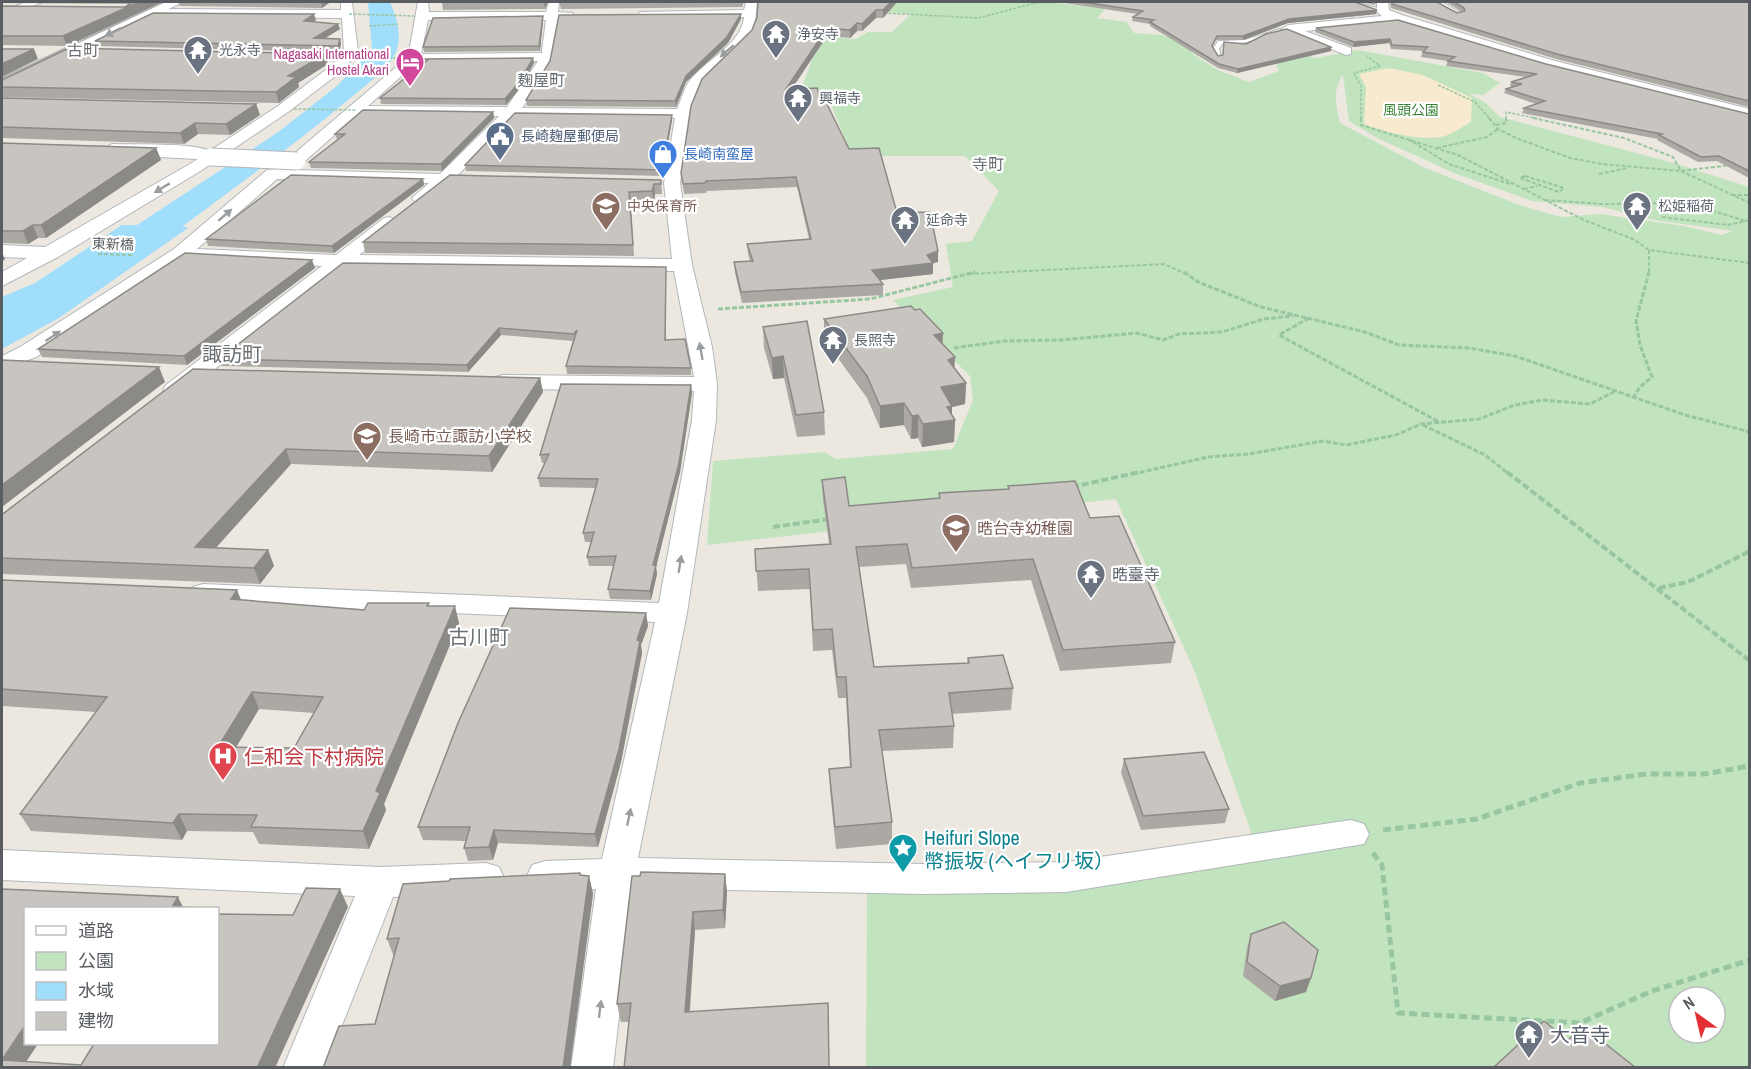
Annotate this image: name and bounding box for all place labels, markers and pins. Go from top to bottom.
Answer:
temple icon: 浄安寺 [760,18,792,60]
place label: 浄安寺 [797,25,839,43]
temple icon: 光永寺 [182,34,214,76]
place label: 光永寺 [219,41,261,59]
place label: Nagasaki International Hostel Akari [273,45,389,79]
hotel icon: Nagasaki International Hostel Akari [394,46,426,88]
temple icon: 興福寺 [782,82,814,124]
place label: 興福寺 [819,89,861,107]
public building icon: 長崎麹屋郵便局 [484,120,516,162]
place label: 長崎麹屋郵便局 [521,127,619,145]
shop icon: 長崎南蛮屋 [647,138,679,180]
place label: 長崎南蛮屋 [684,145,754,163]
school or university icon: 中央保育所 [590,190,622,232]
temple icon: 松姫稲荷 [1621,190,1653,232]
place label: 中央保育所 [627,197,697,215]
place label: 松姫稲荷 [1658,197,1714,215]
temple icon: 延命寺 [889,204,921,246]
place label: 延命寺 [926,211,968,229]
temple icon: 長照寺 [817,324,849,366]
place label: 長照寺 [854,331,896,349]
school or university icon: 長崎市立諏訪小学校 [351,420,383,462]
place label: 長崎市立諏訪小学校 [388,425,532,447]
school or university icon: 晧台寺幼稚園 [940,512,972,554]
place label: 晧台寺幼稚園 [977,517,1073,539]
temple icon: 晧臺寺 [1075,558,1107,600]
place label: 晧臺寺 [1112,563,1160,585]
hospital icon: 仁和会下村病院 [207,740,239,782]
place label: 仁和会下村病院 [244,743,384,770]
place label: Heifuri Slope 幣振坂 (ヘイフリ坂） [924,824,1114,874]
place icon: Heifuri Slope 幣振坂 (ヘイフリ坂） [887,832,919,874]
temple icon: 大音寺 [1513,1018,1545,1060]
place label: 大音寺 [1550,1021,1610,1048]

